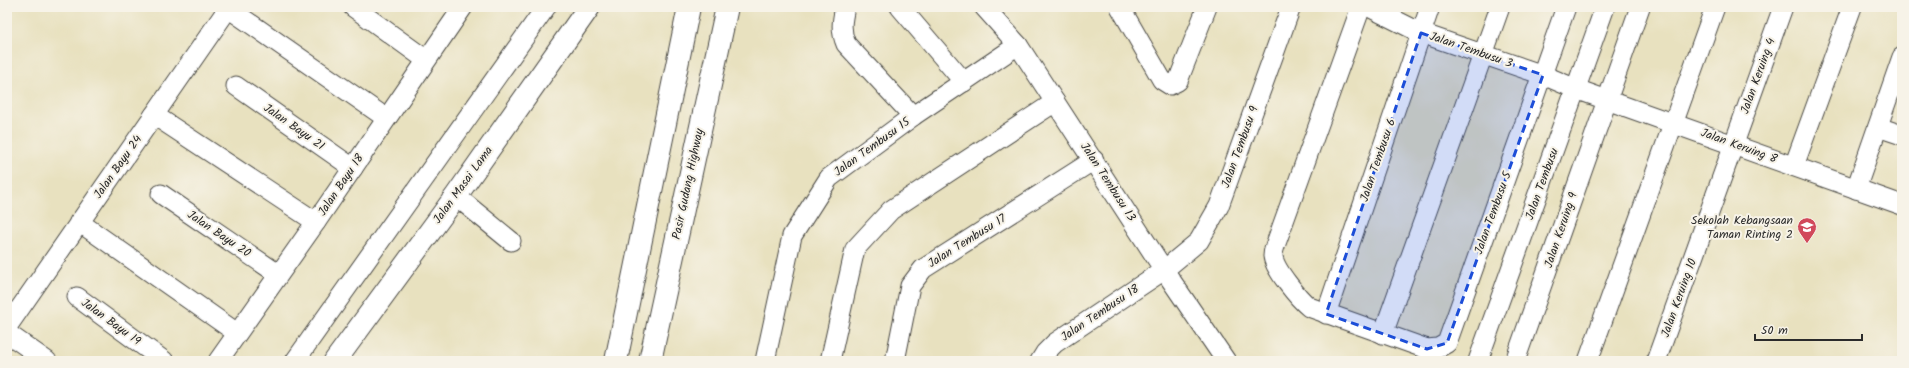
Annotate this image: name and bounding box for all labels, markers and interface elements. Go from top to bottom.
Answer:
street label: Jalan Tembusu 3 [1427,27,1515,73]
street label: Jalan Keruing 4 [1735,35,1781,117]
street label: Jalan Bayu 21 [259,99,329,155]
street label: Jalan Tembusu 9 [1216,103,1264,191]
street label: Jalan Tembusu 15 [830,112,915,181]
street label: Jalan Tembusu 6 [1355,116,1401,204]
street label: Jalan Keruing 8 [1698,123,1781,169]
street label: Pasir Gudang Highway [667,126,709,241]
street label: Jalan Bayu 24 [89,131,147,203]
street label: Jalan Tembusu 13 [1075,139,1141,225]
street label: Jalan Masai Lama [428,142,498,228]
street label: Jalan Tembusu [1520,145,1564,223]
street label: Jalan Bayu 18 [313,149,369,220]
street label: Jalan Tembusu 5 [1469,168,1517,257]
street label: Jalan Keruing 9 [1539,189,1583,270]
street label: Jalan Bayu 20 [183,206,255,262]
street label: Jalan Tembusu 17 [924,209,1010,273]
place label: Sekolah Kebangsaan Taman Rinting 2 [1691,211,1793,244]
school or university icon: Sekolah Kebangsaan Taman Rinting 2 [1796,216,1818,244]
street label: Jalan Keruing 10 [1656,256,1702,340]
street label: Jalan Tembusu 18 [1057,279,1144,346]
street label: Jalan Bayu 19 [77,294,145,350]
scale bar [1755,316,1862,342]
text: 50 m [1761,321,1788,340]

